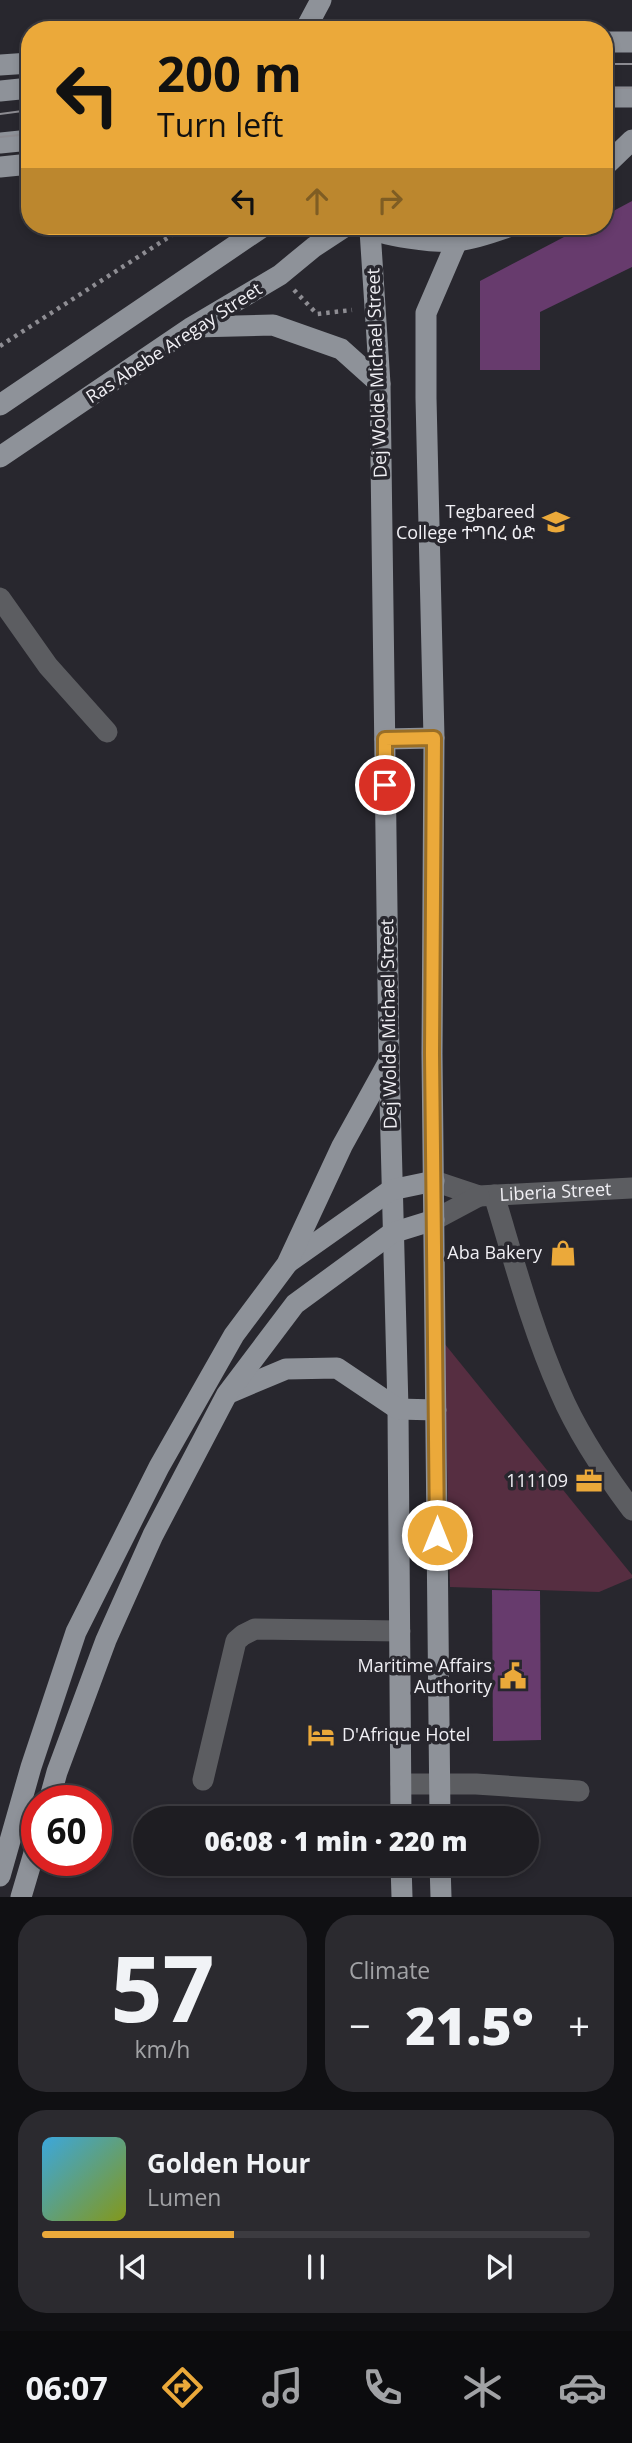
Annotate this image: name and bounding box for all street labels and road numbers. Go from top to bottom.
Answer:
street label: Dej Wolde Michael Street [360,268,392,478]
street label: Ras Abebe Aregay Street [81,276,266,408]
street label: Dej Wolde Michael Street [374,919,402,1129]
street label: Liberia Street [499,1176,612,1206]

